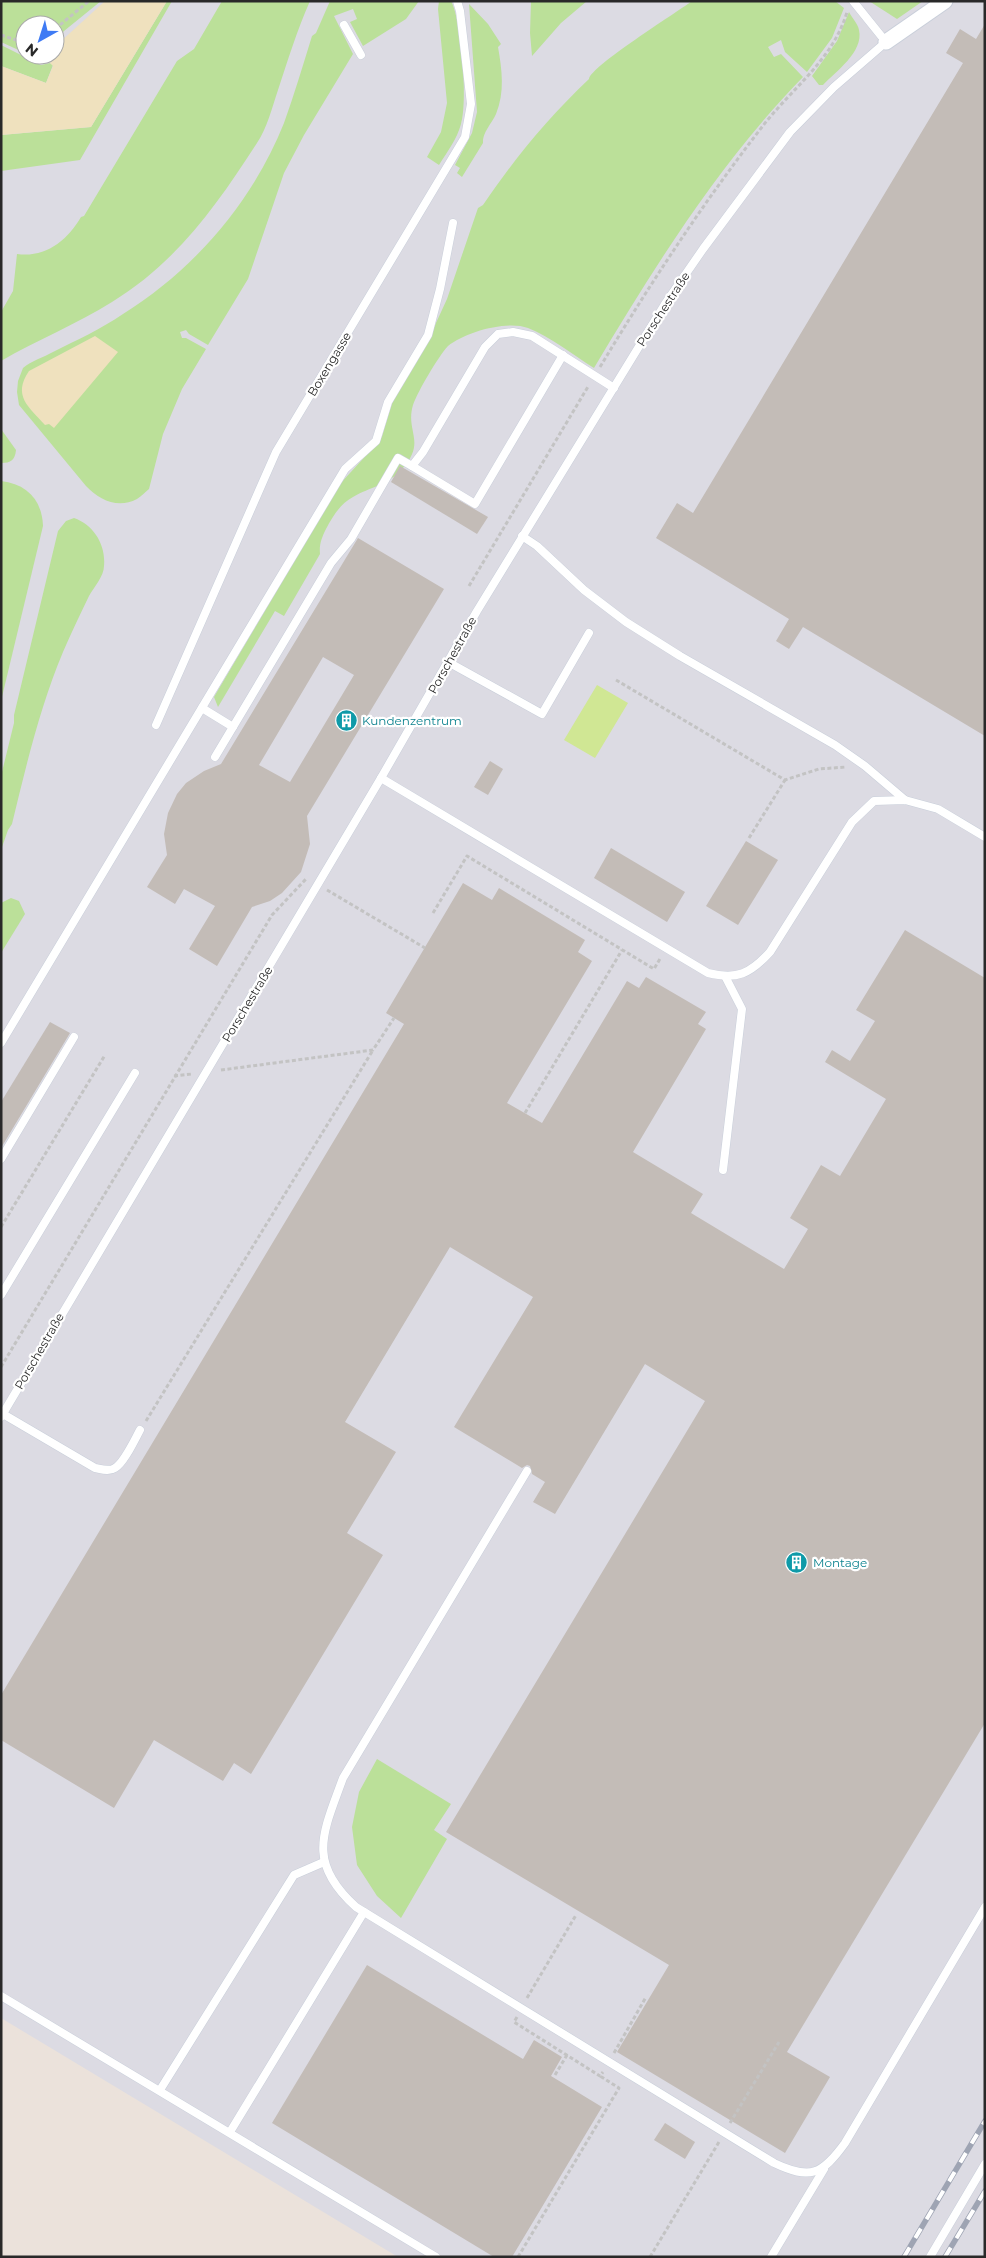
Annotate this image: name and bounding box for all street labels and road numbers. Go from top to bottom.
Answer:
street label: Porschestraße [633,269,693,349]
street label: Boxengasse [304,329,354,399]
street label: Porschestraße [425,614,479,696]
street label: Porschestraße [218,963,276,1045]
street label: Porschestraße [11,1310,67,1392]

